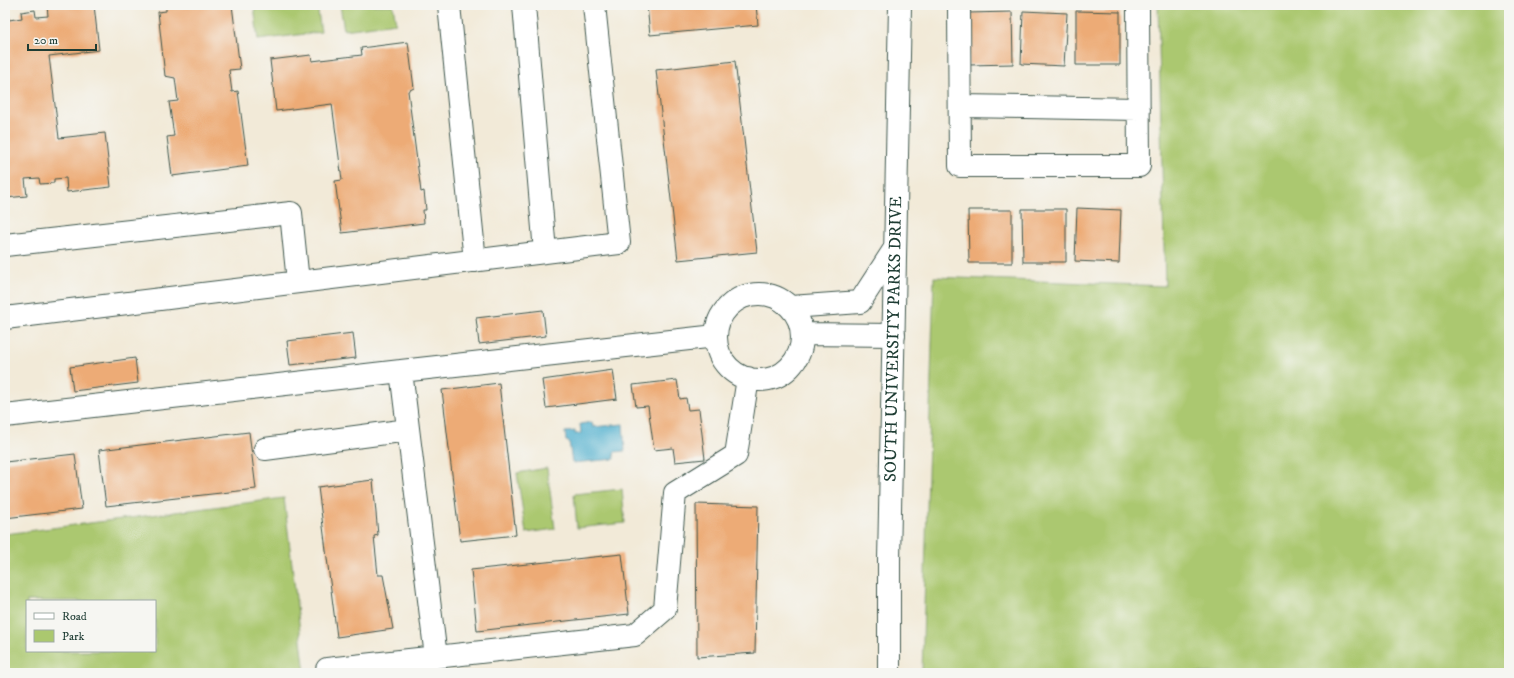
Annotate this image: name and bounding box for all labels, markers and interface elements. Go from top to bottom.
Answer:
scale bar [28,26,96,52]
text: 20 m [34,33,58,48]
street label: SOUTH UNIVERSITY PARKS DRIVE [880,196,907,482]
legend [26,600,156,652]
text: Road [62,609,87,624]
text: Park [62,629,84,644]

